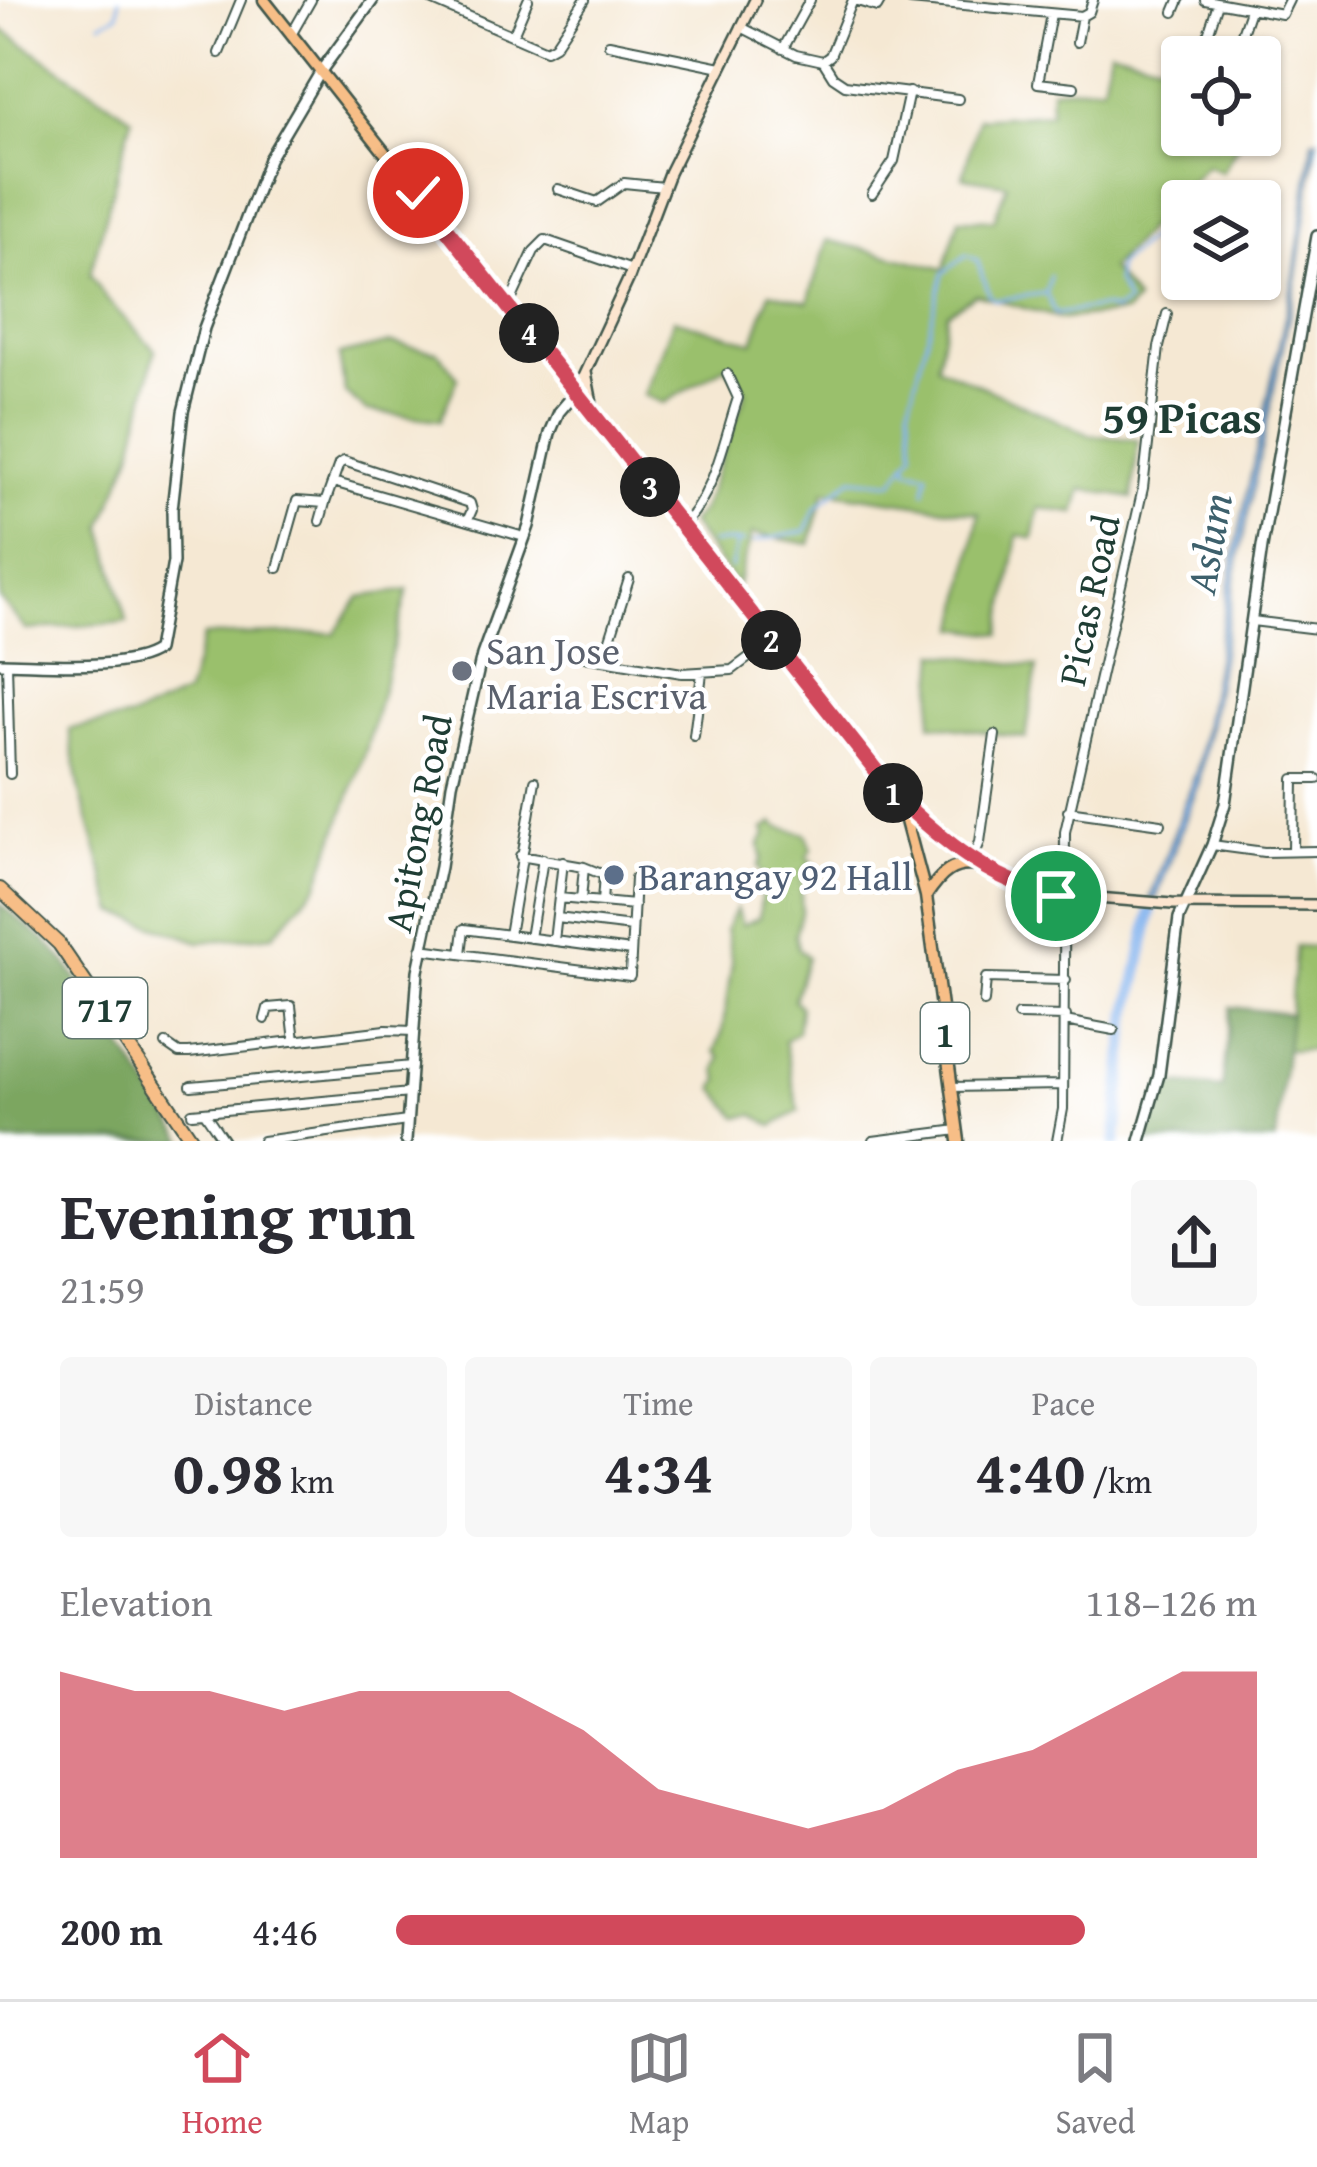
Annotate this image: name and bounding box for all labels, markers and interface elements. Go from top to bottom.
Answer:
map controls [1161,36,1281,300]
button: locate [1161,36,1281,156]
pin [367,142,469,244]
icon: check [385,160,451,226]
button: layers [1161,180,1281,300]
pin: 4 [499,303,559,363]
text: 4 [520,309,538,357]
district label: 59 Picas [1102,384,1262,449]
pin: 3 [620,457,680,517]
text: 3 [641,463,659,511]
water label: Aslum [1169,488,1247,599]
street label: Picas Road [1042,509,1134,691]
pin: 2 [741,610,801,670]
text: 2 [762,616,780,664]
place label: San Jose Maria Escriva [486,621,708,723]
marker: San Jose Maria Escriva [449,658,475,684]
street label: Apitong Road [368,709,466,937]
pin: 1 [863,763,923,823]
text: 1 [884,769,902,817]
pin [1005,845,1107,947]
place label: Barangay 92 Hall [638,847,913,904]
marker: Barangay 92 Hall [601,862,627,888]
icon: arrive [1023,863,1089,929]
road number: 717 [63,978,147,1038]
road number: 1 [921,1003,969,1063]
text: Evening run [60,1166,415,1263]
button: share [1131,1180,1257,1306]
text: 21:59 [60,1260,145,1317]
text: Distance [194,1379,313,1427]
text: Time [623,1379,694,1427]
text: Pace [1032,1379,1095,1427]
text: 0.98 [173,1427,283,1515]
text: 4:34 [603,1427,714,1515]
text: 4:40 [975,1427,1085,1515]
text: km [283,1457,334,1505]
text: /km [1085,1457,1152,1505]
text: Elevation [60,1573,213,1630]
text: 118–126 m [1085,1573,1257,1630]
text: 200 m [60,1902,163,1959]
text: 4:46 [252,1902,318,1959]
tab: Home [182,2025,263,2145]
tab: Map [626,2025,692,2145]
tab: Saved [1055,2025,1135,2145]

